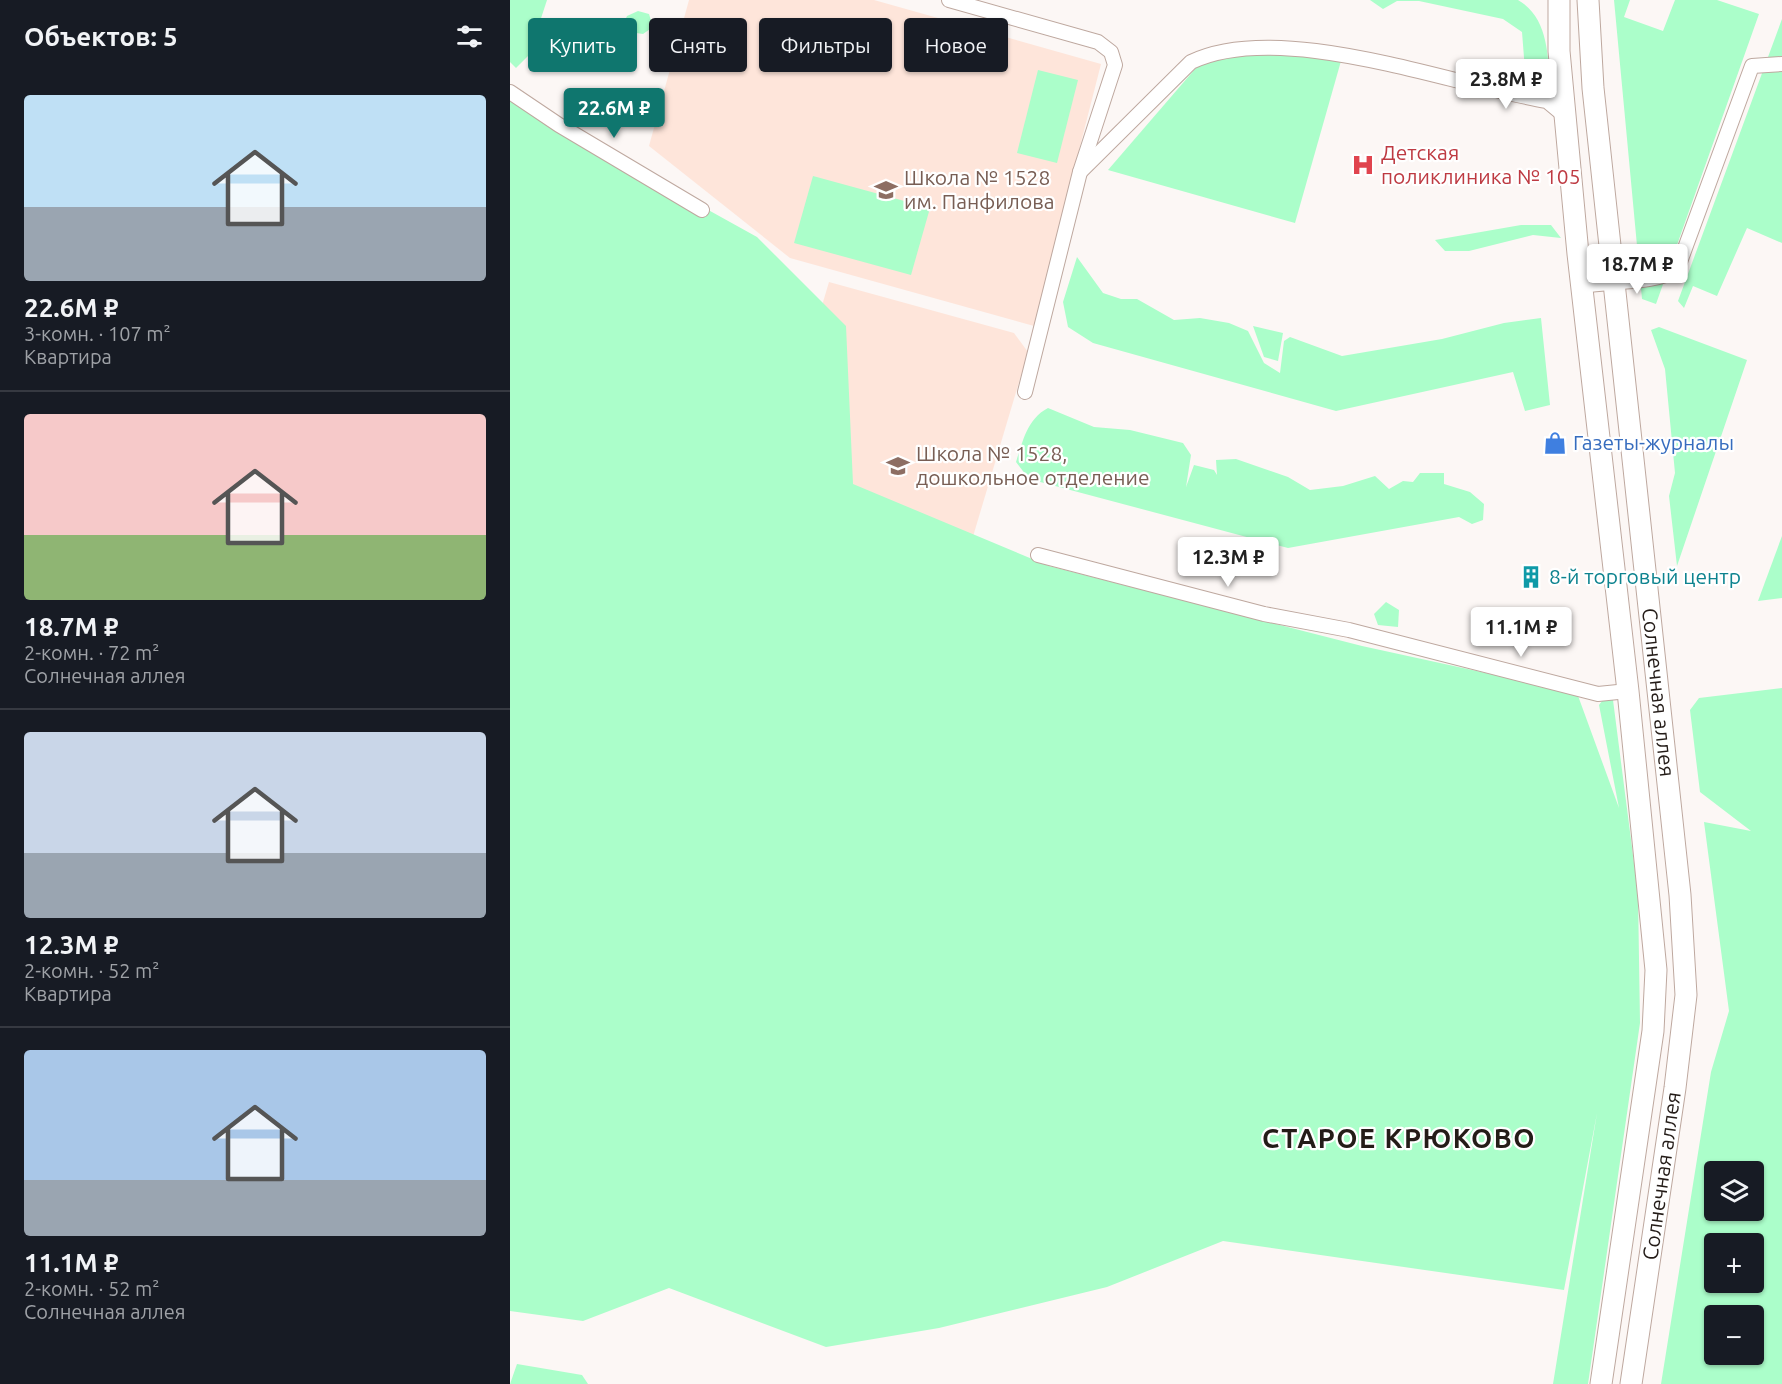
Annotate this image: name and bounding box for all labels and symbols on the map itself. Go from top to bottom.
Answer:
pin: 23.8M ₽ [1451,59,1561,110]
pin: 22.6M ₽ [559,88,669,139]
place label: Детская поликлиника № 105 [1381,140,1581,188]
hospital icon: Детская поликлиника № 105 [1350,152,1376,178]
place label: Школа № 1528 им. Панфилова [904,165,1055,213]
school or university icon: Школа № 1528 им. Панфилова [873,177,899,203]
pin: 18.7M ₽ [1582,244,1692,295]
shop icon: Газеты-журналы [1542,430,1568,456]
place label: Газеты-журналы [1573,430,1734,454]
place label: Школа № 1528, дошкольное отделение [916,441,1150,489]
school or university icon: Школа № 1528, дошкольное отделение [885,453,911,479]
pin: 12.3M ₽ [1173,537,1283,588]
building icon: 8-й торговый центр [1518,564,1544,590]
place label: 8-й торговый центр [1549,564,1741,588]
pin: 11.1M ₽ [1466,607,1576,658]
street label: Солнечная аллея [1638,607,1680,778]
street label: Солнечная аллея [1637,1090,1685,1262]
district label: СТАРОЕ КРЮКОВО [1262,1123,1536,1153]

